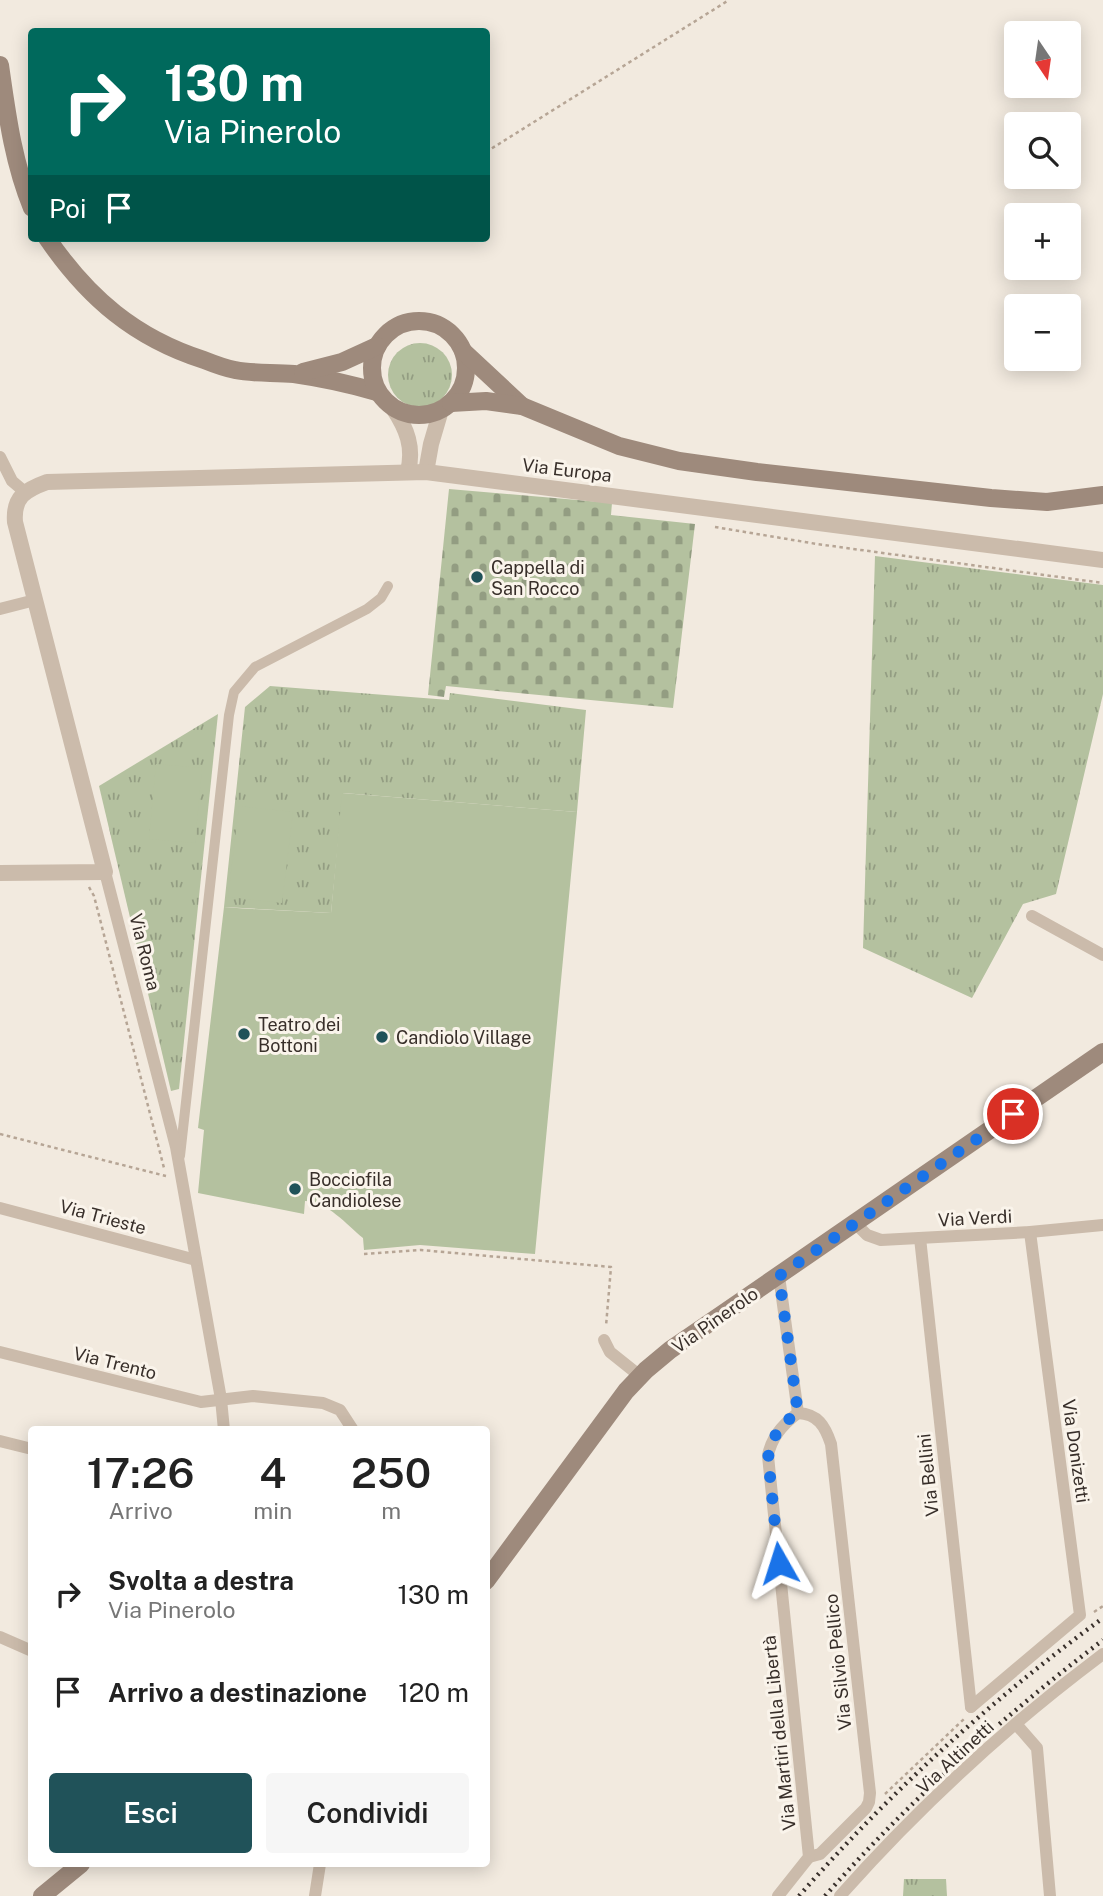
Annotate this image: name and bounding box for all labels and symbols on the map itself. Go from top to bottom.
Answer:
north arrow [1004,21,1082,98]
street label: Via Europa [521,454,613,486]
place label: Cappella di San Rocco [491,557,585,599]
marker: Cappella di San Rocco [469,569,485,585]
street label: Via Roma [125,911,165,993]
place label: Teatro dei Bottoni [258,1014,341,1056]
marker: Teatro dei Bottoni [236,1026,252,1042]
place label: Candiolo Village [396,1027,531,1048]
marker: Candiolo Village [374,1029,390,1045]
pin [983,1084,1043,1144]
place label: Bocciofila Candiolese [309,1169,402,1211]
marker: Bocciofila Candiolese [287,1181,303,1197]
street label: Via Trieste [58,1195,148,1239]
street label: Via Verdi [937,1206,1013,1230]
street label: Via Pinerolo [668,1283,762,1357]
street label: Via Trento [71,1343,159,1383]
street label: Via Donizetti [1058,1398,1094,1504]
street label: Via Bellini [913,1433,943,1517]
position arrow [742,1526,816,1600]
street label: Via Silvio Pellico [820,1593,856,1731]
street label: Via Martiri della Libertà [758,1634,800,1832]
street label: Via Altinetti [912,1716,998,1798]

